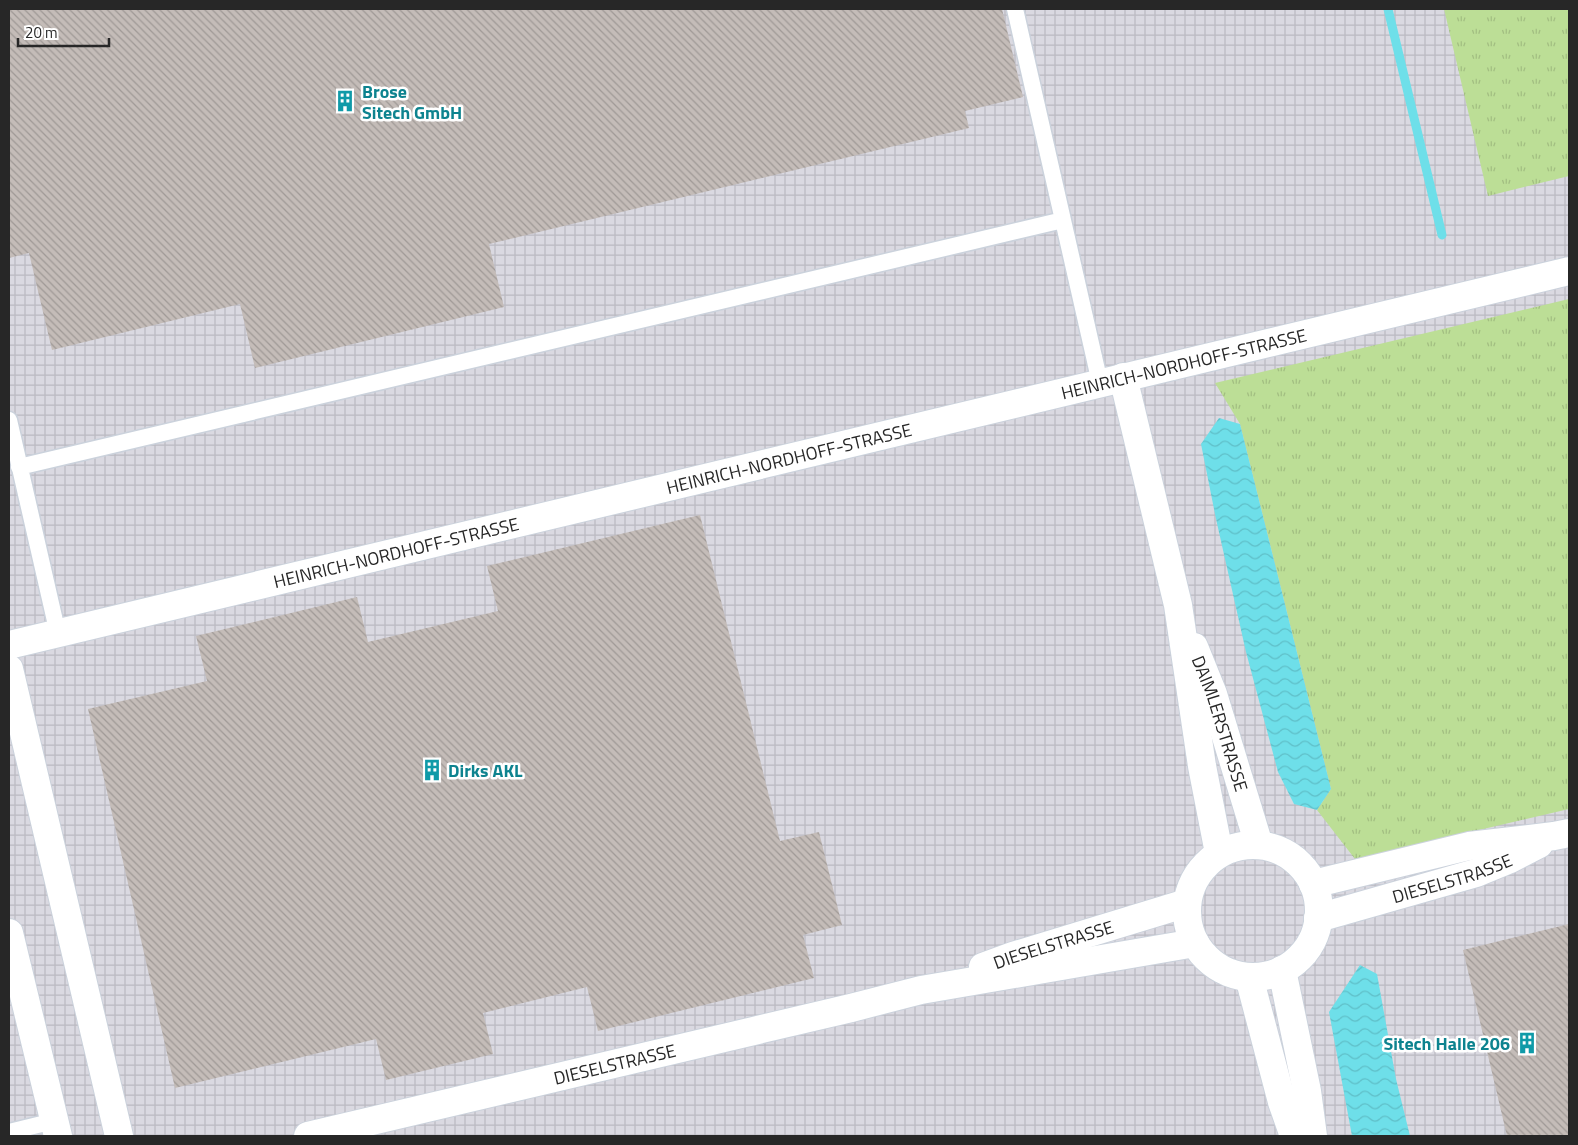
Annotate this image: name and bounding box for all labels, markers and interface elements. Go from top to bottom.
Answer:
scale bar [18,15,109,47]
text: 20 m [25,21,58,44]
place label: Brose Sitech GmbH [362,78,462,126]
building icon: Brose Sitech GmbH [332,88,358,114]
street label: HEINRICH-NORDHOFF-STRASSE [1058,321,1309,406]
street label: HEINRICH-NORDHOFF-STRASSE [663,416,914,500]
street label: HEINRICH-NORDHOFF-STRASSE [271,510,522,595]
street label: DAIMLERSTRASSE [1185,651,1255,795]
building icon: Dirks AKL [419,757,445,783]
place label: Dirks AKL [448,757,523,784]
street label: DIESELSTRASSE [1389,846,1516,910]
street label: DIESELSTRASSE [989,913,1117,976]
place label: Sitech Halle 206 [1383,1030,1510,1057]
building icon: Sitech Halle 206 [1514,1030,1540,1056]
street label: DIESELSTRASSE [551,1036,678,1091]

